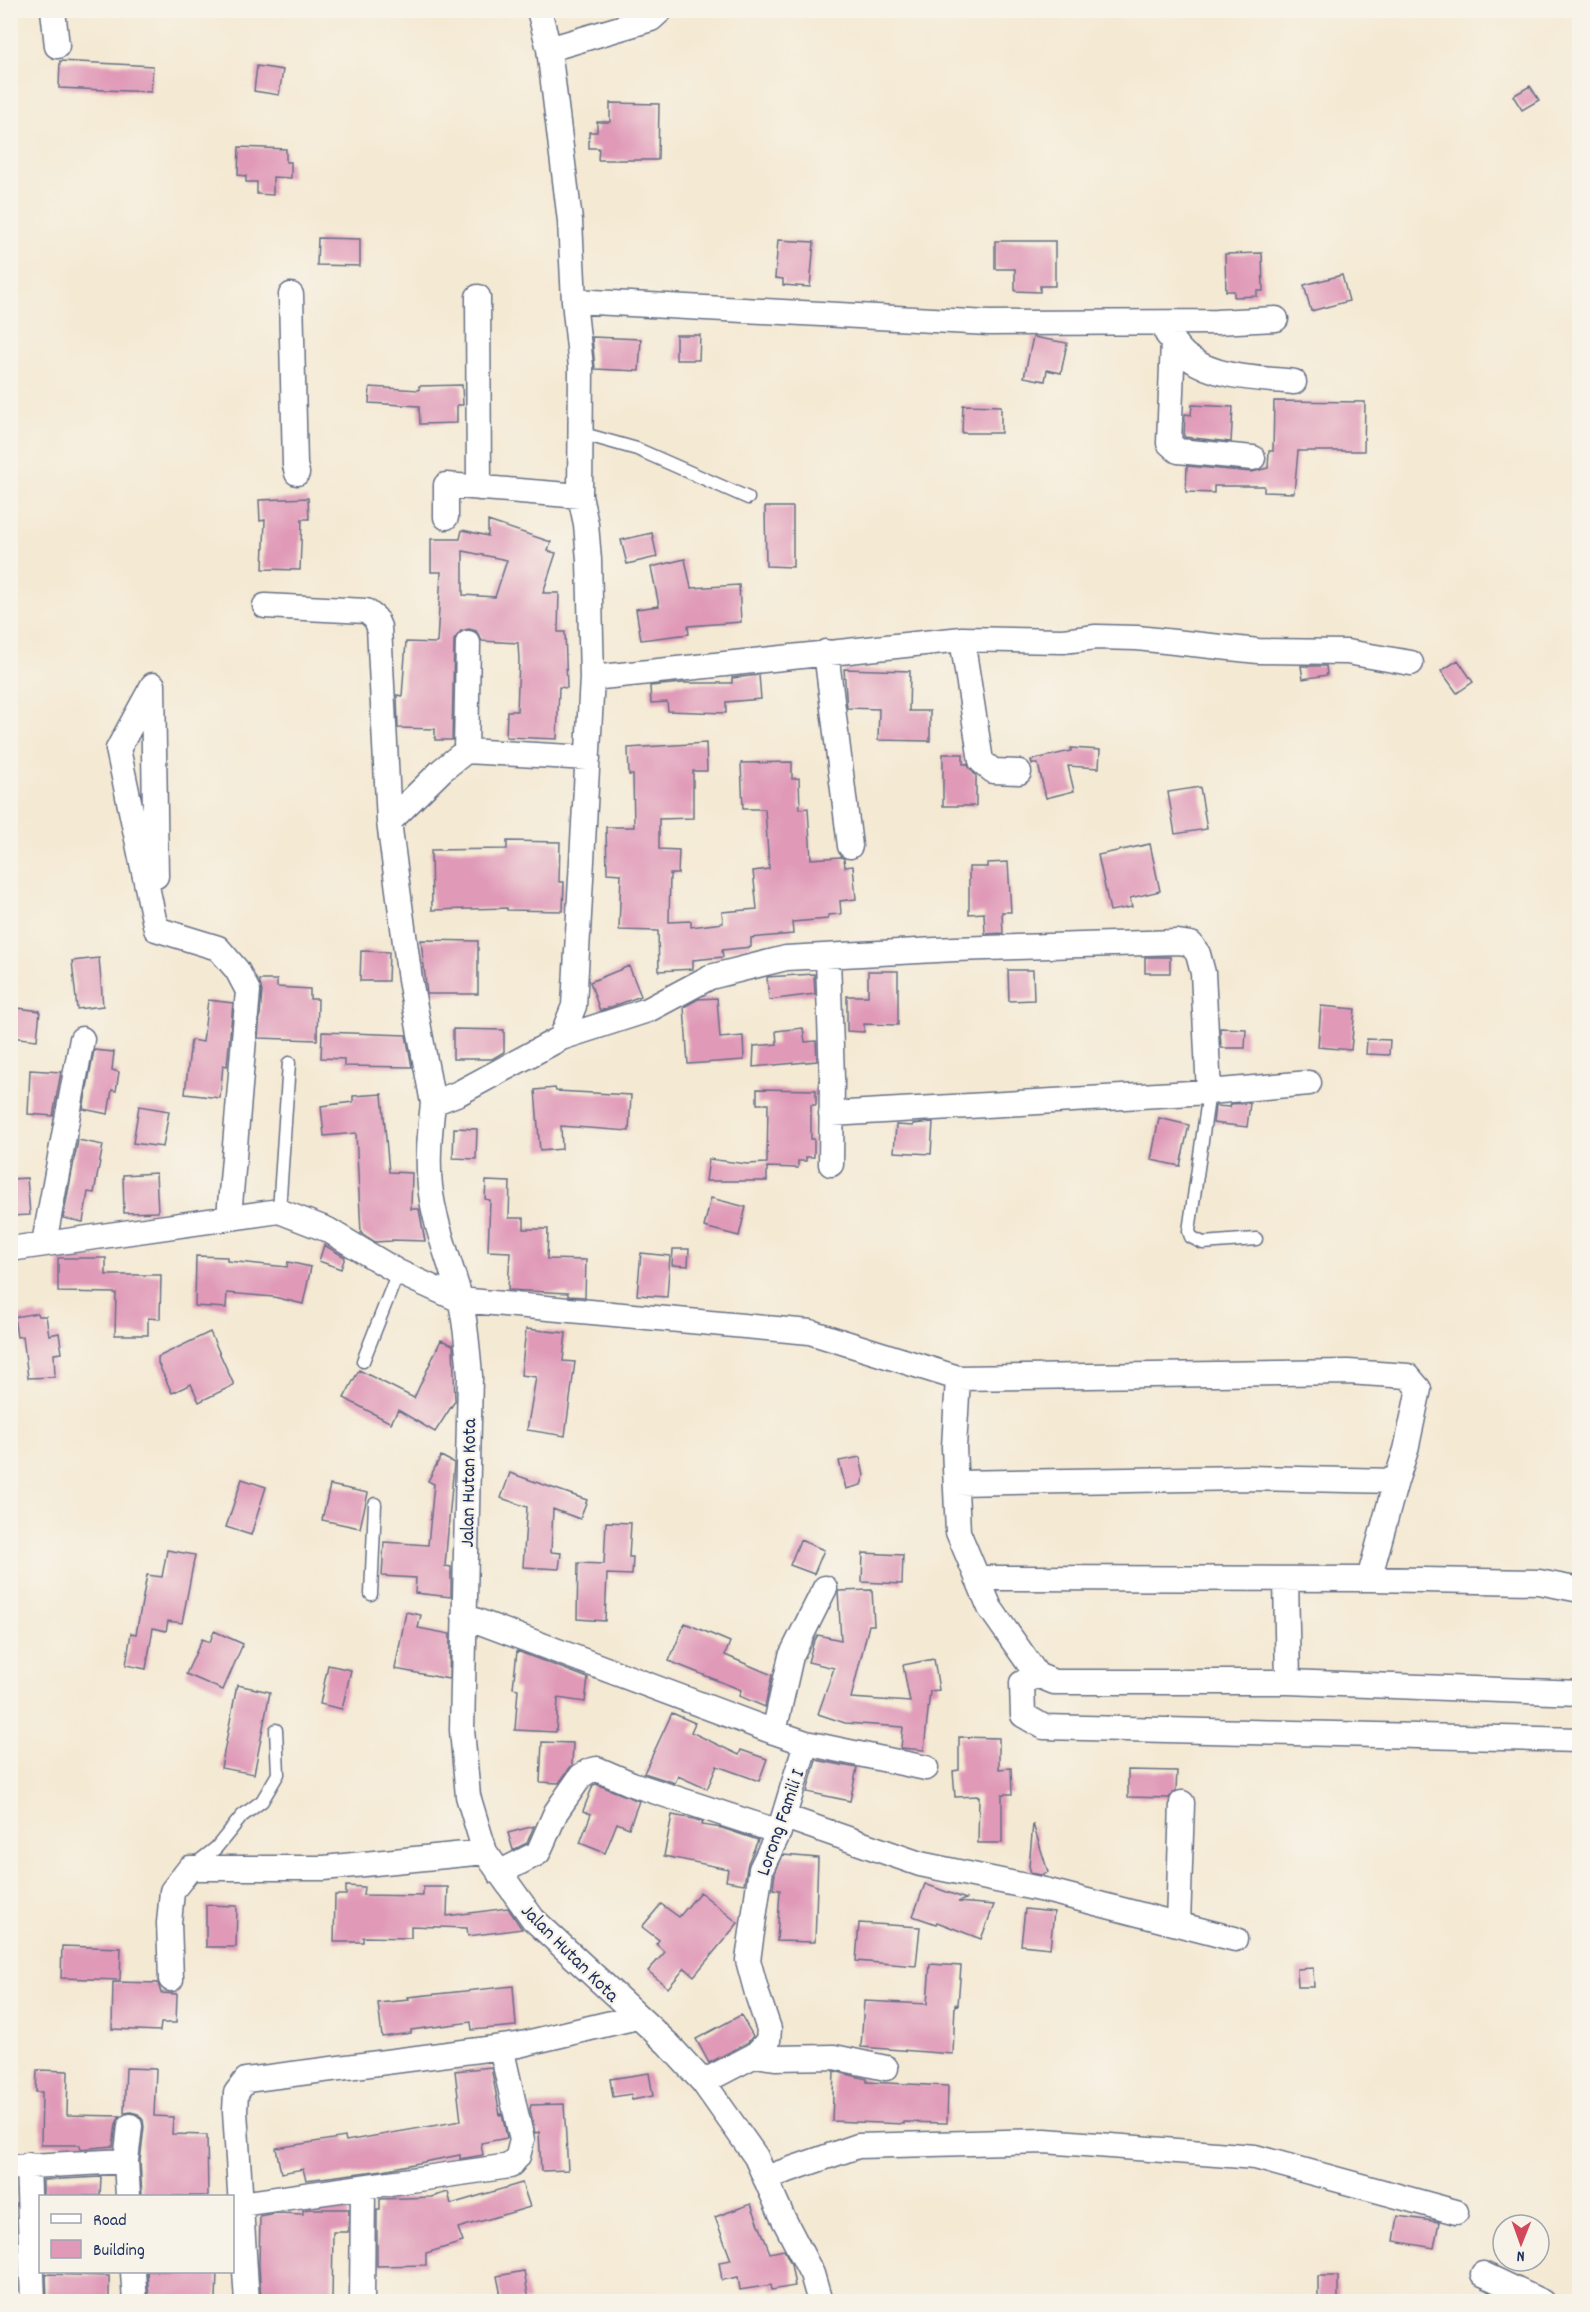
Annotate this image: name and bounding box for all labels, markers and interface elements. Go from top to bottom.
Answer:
street label: Jalan Hutan Kota [455,1418,485,1548]
street label: Lorong Famili I [751,1766,813,1880]
street label: Jalan Hutan Kota [513,1899,625,2010]
legend [39,2195,234,2273]
text: Road [93,2209,127,2234]
north arrow [1491,2213,1551,2273]
text: Building [93,2239,145,2264]
text: N [1517,2244,1525,2267]

